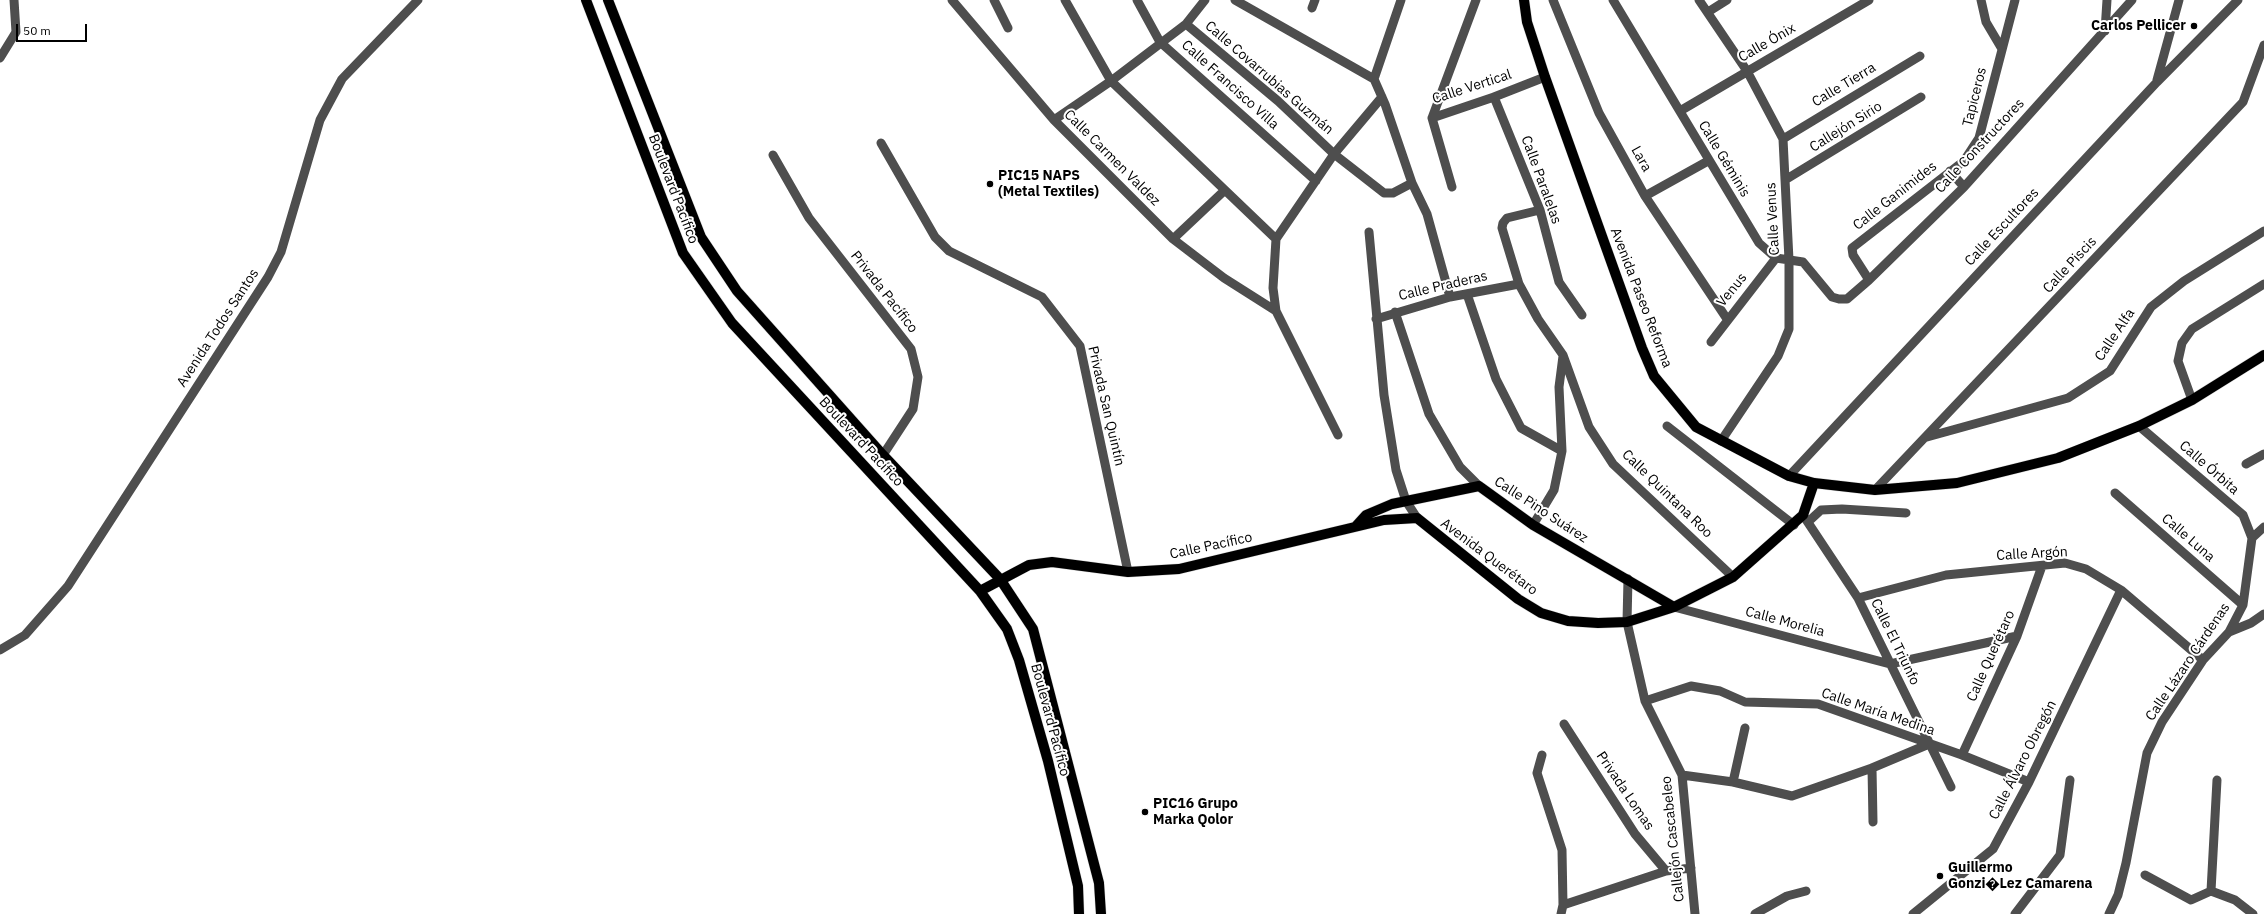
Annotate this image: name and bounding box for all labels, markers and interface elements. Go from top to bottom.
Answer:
scale bar [18,16,89,42]
street label: Calle Covarrubias Guzmán [1201,18,1337,138]
place label: Carlos Pellicer [2091,18,2186,34]
street label: Calle Ónix [1735,20,1799,66]
marker: Carlos Pellicer [2189,21,2199,31]
text: 50 m [23,23,51,38]
street label: Calle Francisco Villa [1178,37,1282,133]
street label: Calle Tierra [1809,59,1879,111]
street label: Calle Vertical [1430,66,1514,108]
street label: Tapiceros [1960,66,1990,128]
street label: Calle Constructores [1932,95,2028,197]
street label: Callejón Sirio [1807,98,1885,156]
street label: Calle Carmen Valdez [1061,107,1163,209]
street label: Calle Géminis [1695,118,1753,200]
street label: Boulevard Pacífico [644,132,702,246]
street label: Calle Paralelas [1517,134,1565,226]
street label: Lara [1627,143,1655,175]
street label: Calle Ganimides [1850,158,1940,234]
place label: PIC15 NAPS (Metal Textiles) [998,168,1099,200]
marker: PIC15 NAPS (Metal Textiles) [985,179,995,189]
street label: Calle Venus [1763,182,1783,256]
street label: Calle Escultores [1962,184,2042,270]
street label: Avenida Paseo Reforma [1607,226,1675,370]
street label: Calle Piscis [2040,233,2100,297]
street label: Privada Pacífico [847,248,921,336]
street label: Avenida Todos Santos [173,266,263,390]
street label: Calle Praderas [1397,268,1489,304]
street label: Venus [1713,270,1751,310]
street label: Calle Alfa [2091,306,2139,364]
street label: Privada San Quintín [1084,344,1128,468]
street label: Boulevard Pacífico [815,394,907,490]
street label: Calle Órbita [2176,437,2242,499]
street label: Calle Quintana Roo [1618,446,1716,542]
street label: Calle Pino Suárez [1491,473,1591,547]
street label: Calle Luna [2158,510,2218,566]
street label: Avenida Querétaro [1437,515,1541,599]
street label: Calle Pacífico [1168,529,1254,563]
street label: Calle Argón [1996,544,2068,564]
street label: Calle El Triunfo [1867,596,1923,688]
street label: Calle Lázaro Cárdenas [2142,600,2234,724]
street label: Calle Morelia [1743,603,1827,641]
street label: Calle Querétaro [1963,608,2019,704]
street label: Boulevard Pacífico [1027,662,1073,778]
street label: Calle María Medina [1819,685,1937,739]
street label: Calle Álvaro Obregón [1986,698,2060,822]
street label: Privada Lomas [1592,748,1658,834]
street label: Callejón Cascabeleo [1658,775,1688,903]
place label: PIC16 Grupo Marka Qolor [1153,796,1238,828]
marker: PIC16 Grupo Marka Qolor [1140,807,1150,817]
place label: Guillermo Gonzi�Lez Camarena [1948,860,2093,892]
marker: Guillermo Gonzi�Lez Camarena [1935,871,1945,881]

